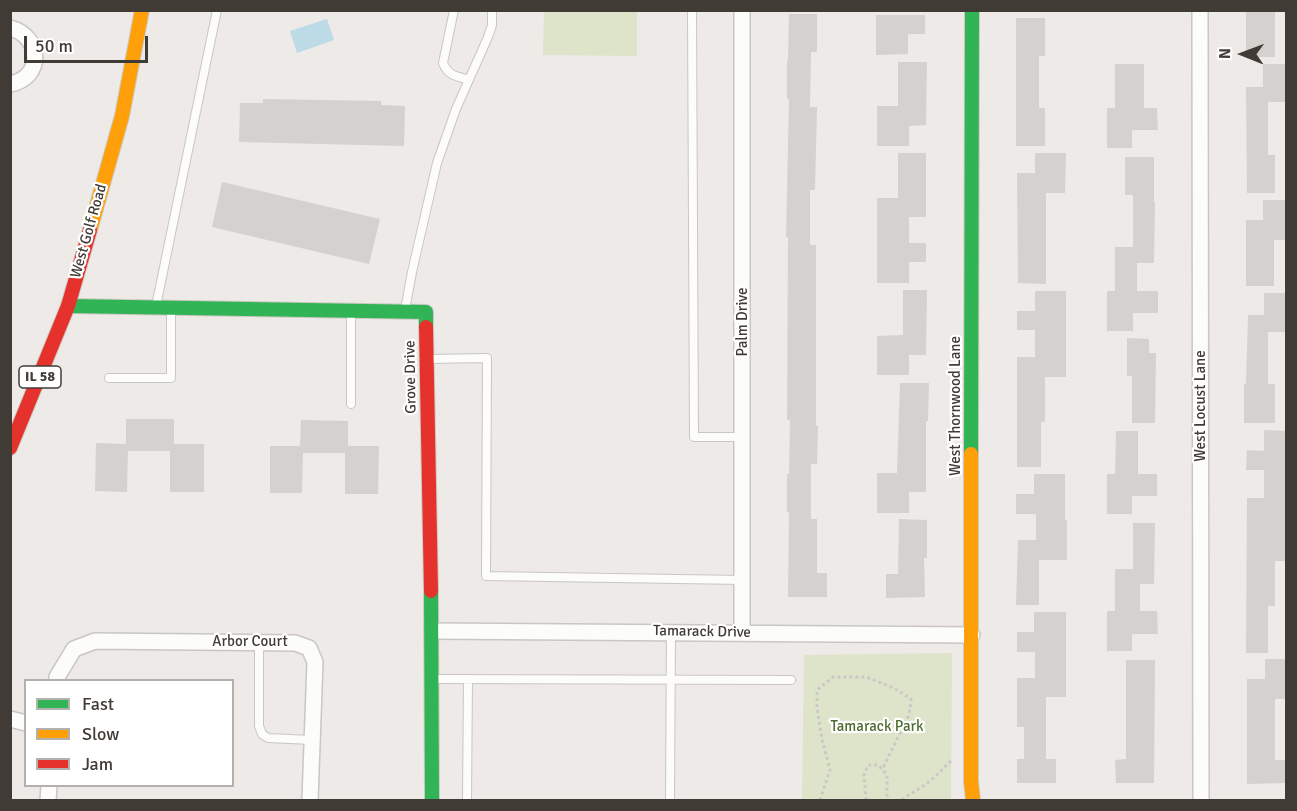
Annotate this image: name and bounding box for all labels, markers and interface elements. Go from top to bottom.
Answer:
scale bar [27,24,152,62]
north arrow [1213,24,1273,84]
text: 50 m [35,35,73,57]
text: N [1215,48,1235,59]
street label: West Golf Road [67,182,111,280]
street label: Palm Drive [734,288,752,356]
street label: West Thornwood Lane [947,336,965,476]
street label: Grove Drive [401,340,421,414]
street label: West Locust Lane [1192,350,1210,462]
road number: IL 58 [19,366,61,388]
street label: Tamarack Drive [653,622,751,642]
street label: Arbor Court [212,633,288,651]
legend [24,679,234,787]
text: Fast [82,693,114,715]
park label: Tamarack Park [830,718,924,736]
text: Slow [82,723,119,745]
text: Jam [82,753,113,775]

